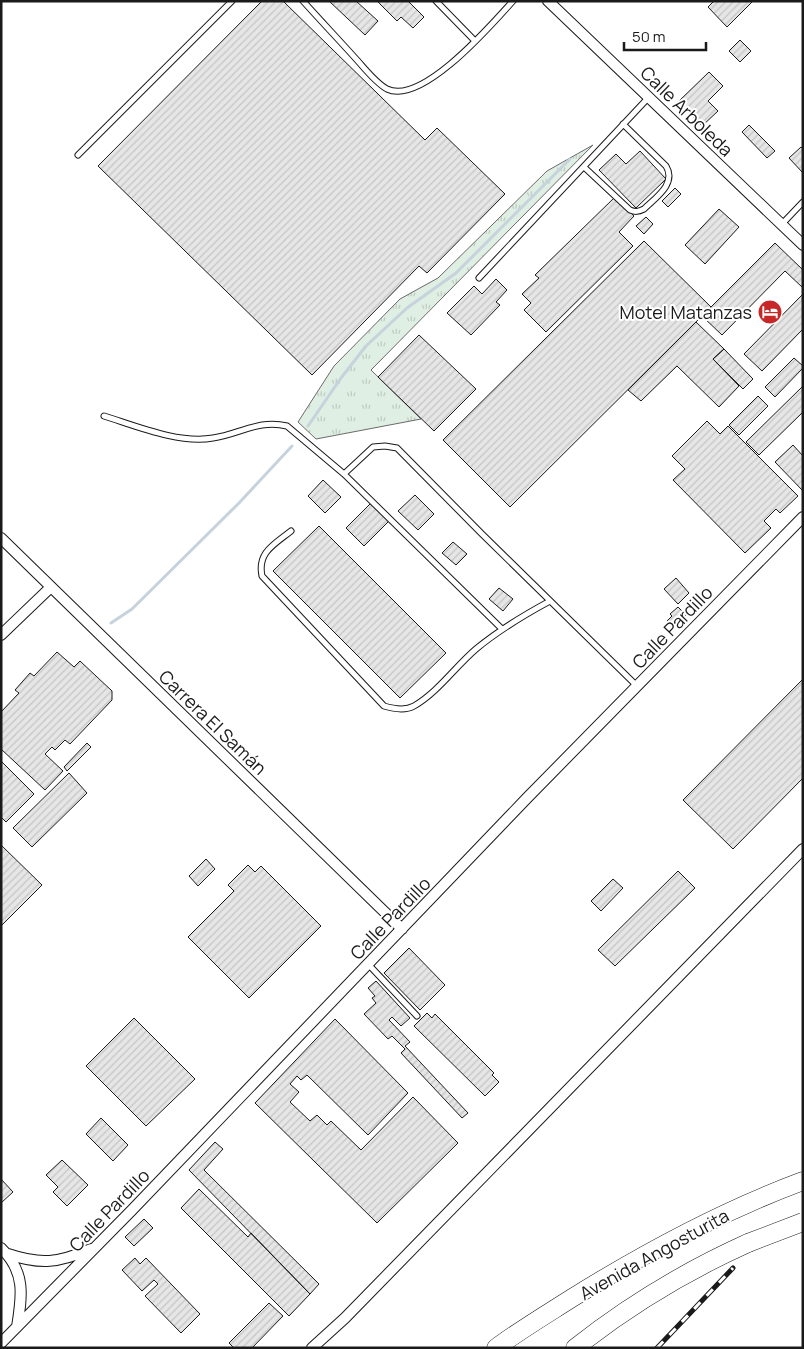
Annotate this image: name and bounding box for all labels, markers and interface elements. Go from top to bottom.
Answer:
scale bar [624,20,706,52]
text: 50 m [632,26,666,47]
street label: Calle Arboleda [636,61,738,161]
hotel icon: Motel Matanzas [757,299,783,325]
place label: Motel Matanzas [620,300,752,324]
street label: Calle Pardillo [627,581,717,673]
street label: Carrera El Samán [154,664,272,780]
street label: Calle Pardillo [345,872,435,964]
street label: Calle Pardillo [64,1164,154,1256]
street label: Avenida Angosturita [575,1203,733,1305]

